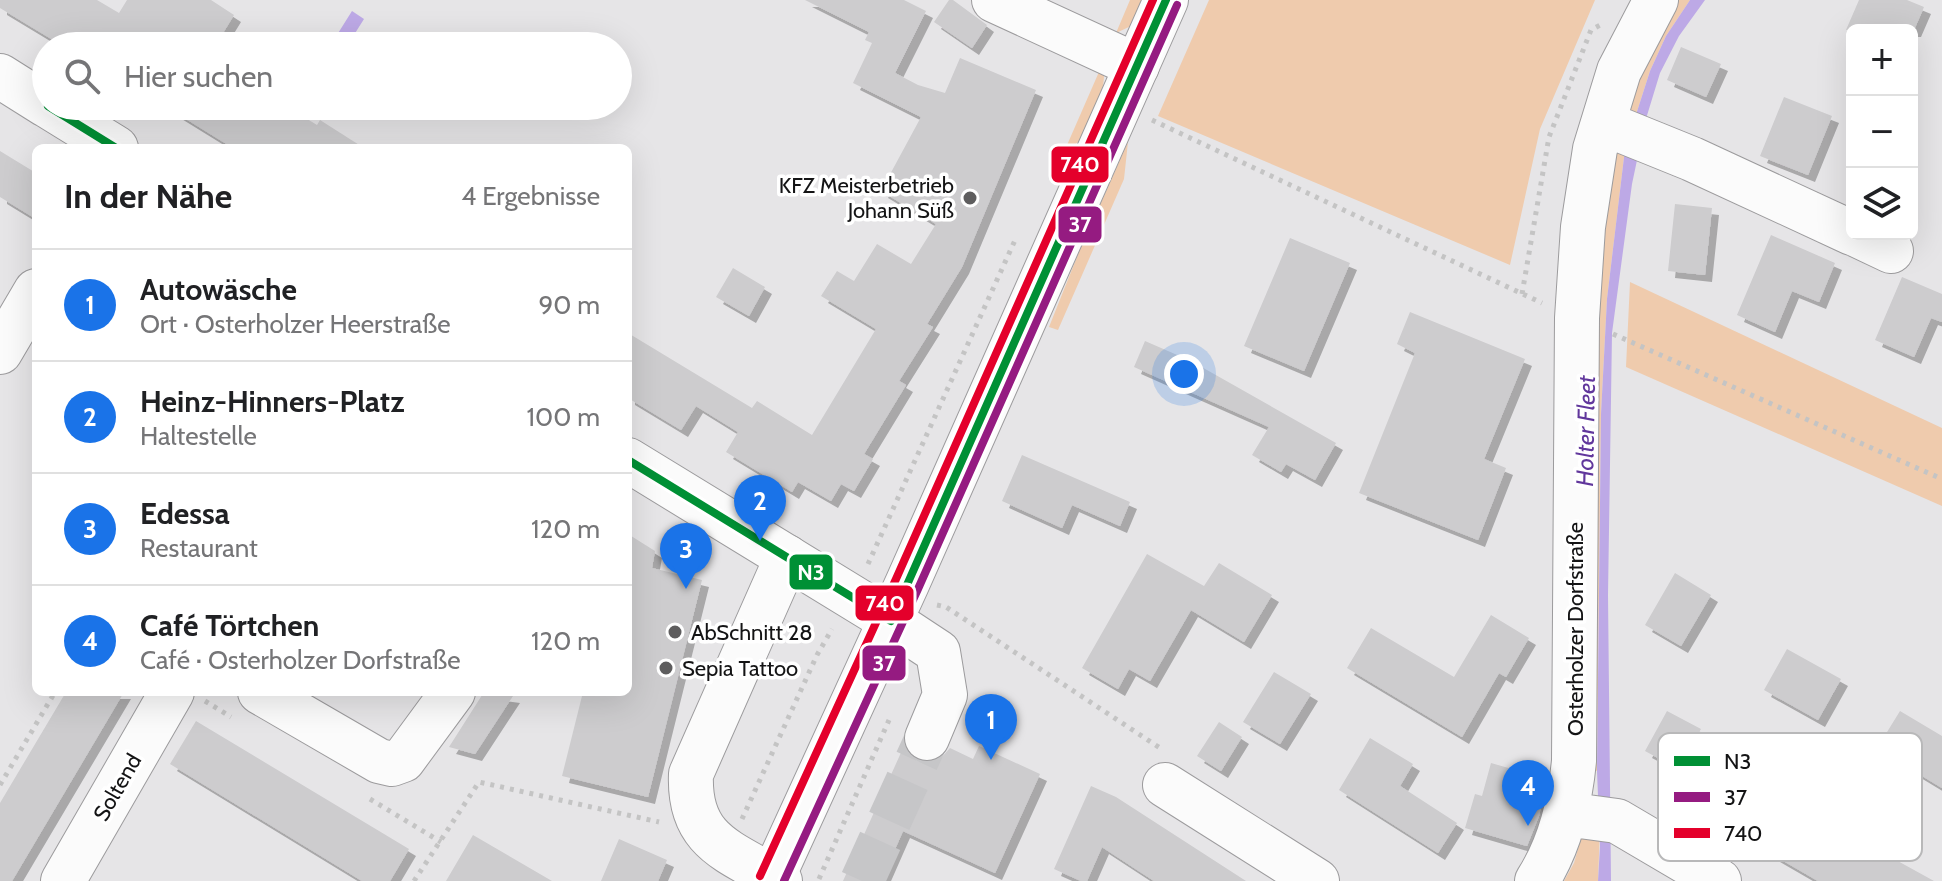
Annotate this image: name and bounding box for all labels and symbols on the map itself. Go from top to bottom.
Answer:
line badge: 740 [1050,145,1110,184]
text: 740 [1060,151,1100,178]
place label: KFZ Meisterbetrieb Johann Süß [779,172,954,224]
marker: KFZ Meisterbetrieb Johann Süß [961,189,979,207]
line badge: 37 [1057,205,1103,244]
text: 37 [1068,211,1092,238]
your location [1164,354,1204,394]
water label: Holter Fleet [1570,375,1601,487]
pin: 2 [734,475,786,541]
street label: Osterholzer Dorfstraße [1562,522,1589,736]
pin: 3 [660,523,712,589]
line badge: N3 [788,553,834,591]
text: N3 [797,559,825,586]
line badge: 740 [854,584,915,622]
text: 740 [865,590,905,617]
place label: AbSchnitt 28 [691,619,813,646]
marker: AbSchnitt 28 [666,623,684,641]
line badge: 37 [861,644,907,682]
text: 37 [872,650,896,677]
place label: Sepia Tattoo [682,655,798,682]
marker: Sepia Tattoo [657,659,675,677]
pin: 1 [965,694,1017,760]
legend [1658,733,1922,861]
text: N3 [1724,748,1751,775]
street label: Soltend [87,749,147,826]
pin: 4 [1502,760,1554,826]
text: 37 [1724,784,1747,811]
text: 740 [1724,820,1762,847]

